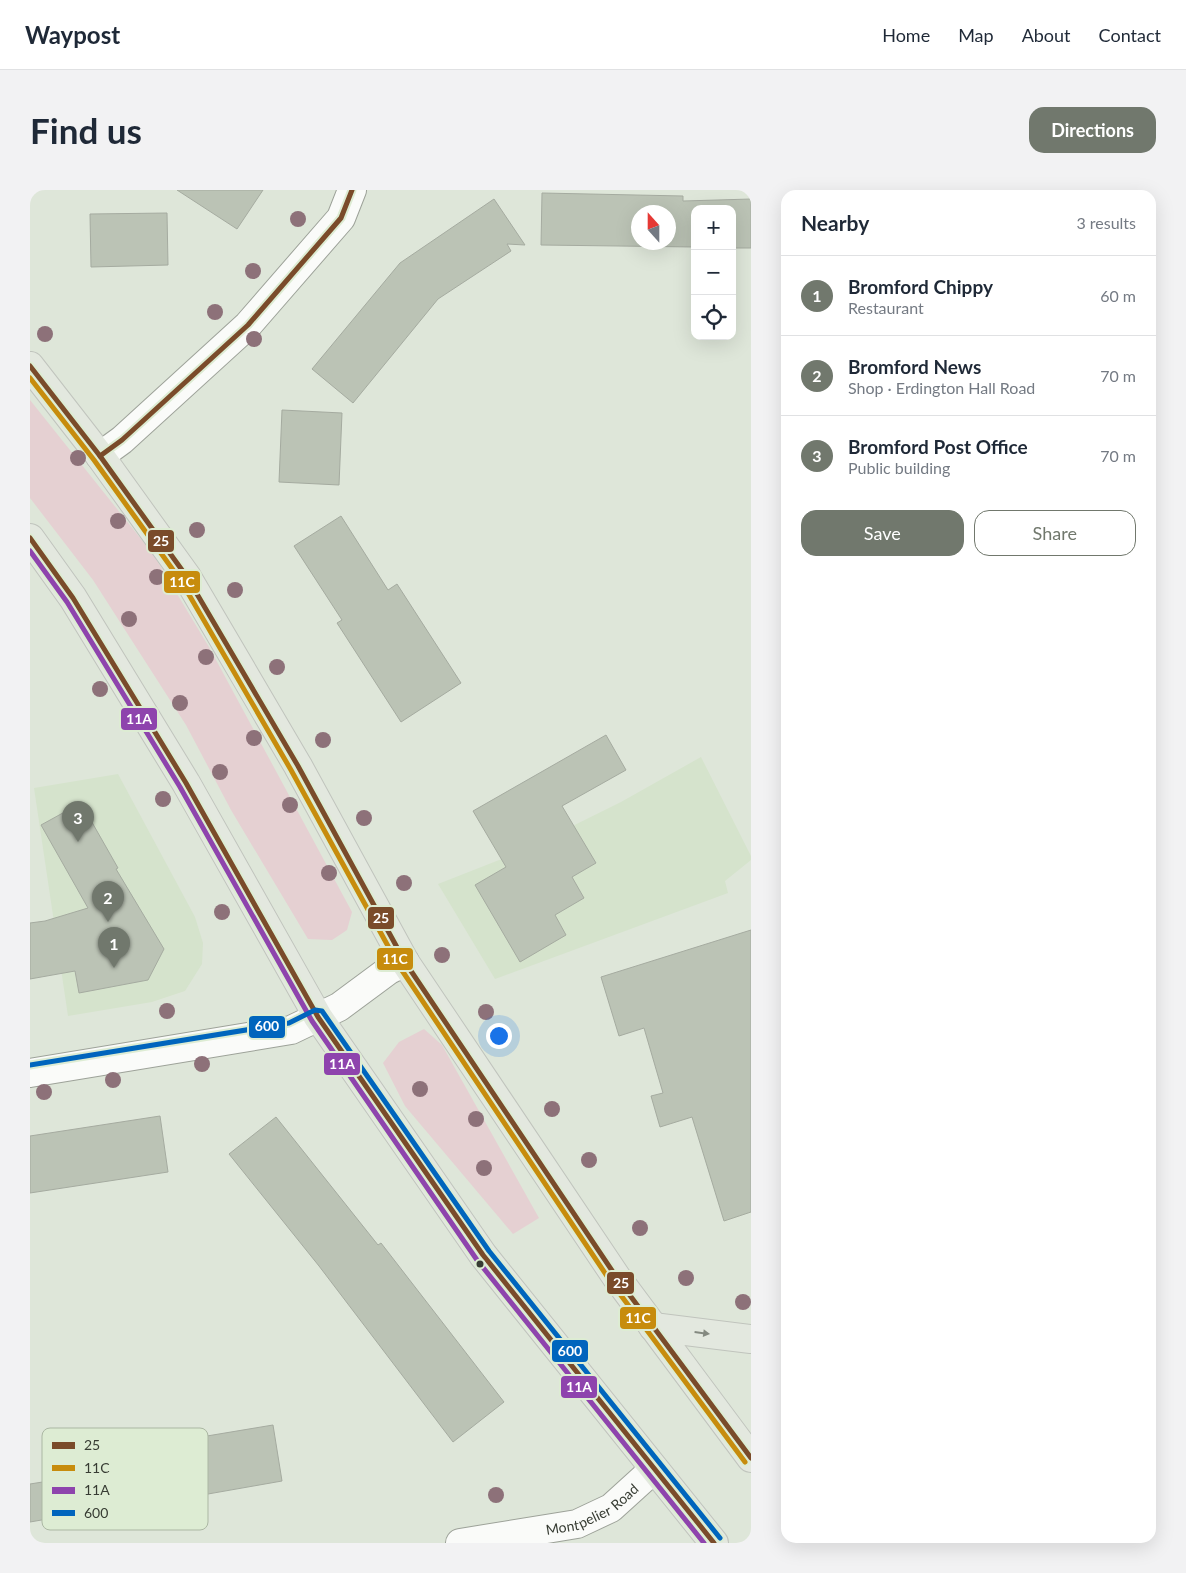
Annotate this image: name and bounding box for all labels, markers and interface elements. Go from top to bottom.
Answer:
text: Waypost [25,20,120,49]
text: Home [882,24,930,46]
text: Map [958,24,994,46]
text: About [1022,24,1071,46]
text: Contact [1099,24,1161,46]
button: Directions [1029,107,1156,153]
text: Find us [30,109,142,151]
north arrow [631,205,676,250]
map controls [691,205,736,340]
button: + [691,205,736,250]
text: Nearby [801,210,869,235]
text: 3 results [1076,213,1136,232]
button: − [691,250,736,295]
text: Bromford Chippy [848,275,993,298]
text: 1 [812,286,822,305]
text: 60 m [1100,286,1136,305]
button: locate [691,295,736,340]
text: Restaurant [848,298,924,317]
text: Bromford News [848,355,981,378]
text: 2 [812,366,822,385]
text: 70 m [1100,366,1136,385]
text: Shop · Erdington Hall Road [848,378,1035,397]
text: Bromford Post Office [848,435,1028,458]
text: 3 [812,446,822,465]
text: 70 m [1100,446,1136,465]
text: Public building [848,458,950,477]
button: Save [801,510,964,556]
button: Share [974,510,1136,556]
line badge: 25 [147,529,175,553]
text: 25 [153,532,169,549]
line badge: 11C [163,570,201,594]
text: 11C [169,573,195,590]
line badge: 11A [120,707,158,731]
text: 11A [126,710,152,727]
pin: 3 [62,801,94,842]
pin: 2 [92,881,124,922]
line badge: 25 [367,906,395,930]
text: 25 [373,909,389,926]
pin: 1 [98,927,130,968]
line badge: 11C [376,947,414,971]
text: 11C [382,950,408,967]
line badge: 600 [248,1015,286,1039]
text: 600 [255,1017,279,1034]
your location [486,1023,512,1049]
line badge: 11A [323,1052,361,1076]
text: 11A [329,1055,355,1072]
unlabelled marker [475,1259,485,1269]
line badge: 25 [606,1271,635,1295]
text: 25 [613,1274,629,1291]
line badge: 11C [619,1306,657,1330]
text: 11C [625,1309,651,1326]
one-way arrow [694,1329,710,1337]
line badge: 600 [551,1339,589,1363]
text: 600 [558,1342,582,1359]
line badge: 11A [560,1375,598,1399]
text: 11A [566,1378,592,1395]
legend [42,1428,208,1530]
text: 25 [84,1436,100,1453]
text: 11C [84,1459,110,1476]
street label: Montpelier Road [544,1479,641,1537]
text: 11A [84,1481,110,1498]
text: 600 [84,1504,108,1521]

